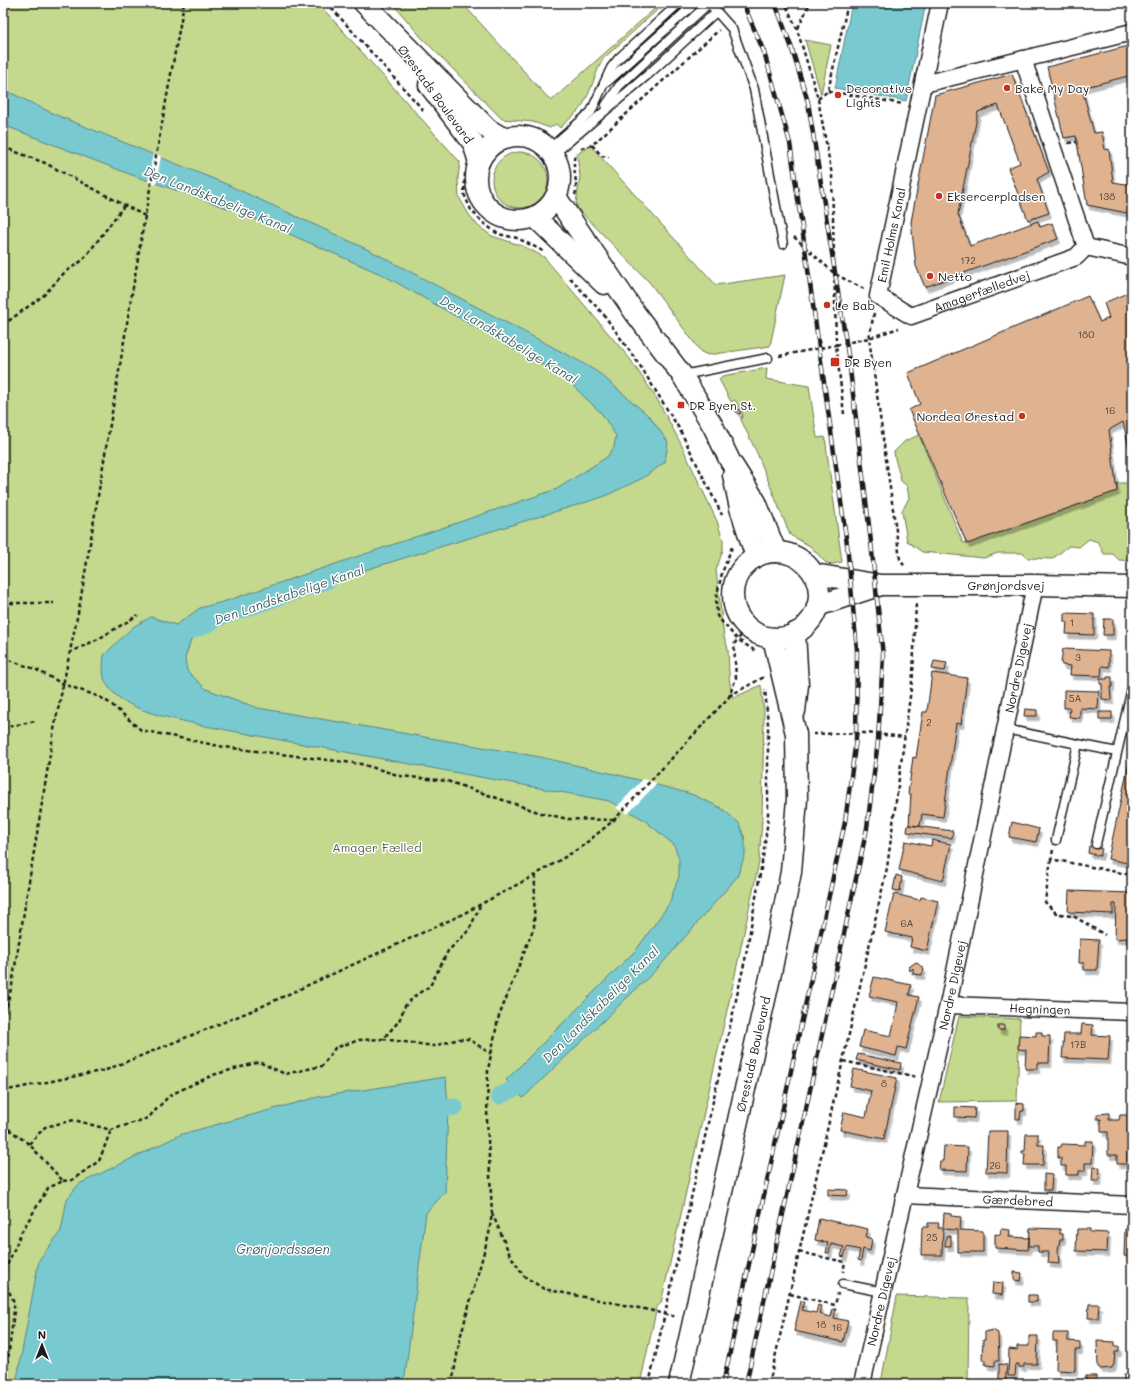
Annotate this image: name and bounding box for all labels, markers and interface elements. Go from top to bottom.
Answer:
street label: Ørestads Boulevard [395,42,477,147]
place label: Decorative Lights [846,80,912,110]
place label: Bake My Day [1015,80,1089,96]
marker: Bake My Day [1002,83,1012,93]
marker: Decorative Lights [833,90,843,100]
water label: Den Landskabelige Kanal [142,162,295,237]
street label: Emil Holms Kanal [873,186,909,284]
place label: Eksercerpladsen [947,188,1045,204]
house number: 138 [1099,189,1115,203]
marker: Eksercerpladsen [934,191,944,201]
house number: 172 [960,253,976,267]
street label: Amagerfælledvej [931,266,1032,315]
place label: Netto [938,268,972,284]
marker: Netto [925,271,935,281]
water label: Den Landskabelige Kanal [437,291,582,387]
place label: Le Bab [835,297,875,313]
marker: Le Bab [822,300,832,310]
house number: 180 [1078,327,1094,341]
place label: DR Byen [844,354,892,370]
marker: DR Byen [829,356,841,368]
place label: DR Byen St. [689,397,756,413]
marker: DR Byen St. [676,400,686,410]
house number: 16 [1105,403,1115,417]
place label: Nordea Ørestad [916,408,1014,424]
marker: Nordea Ørestad [1017,411,1027,421]
water label: Den Landskabelige Kanal [212,560,367,628]
street label: Grønjordsvej [967,577,1045,593]
house number: 1 [1070,615,1074,629]
street label: Nordre Digevej [1001,622,1035,714]
house number: 3 [1075,650,1081,664]
house number: 5A [1069,691,1081,705]
house number: 2 [926,715,932,729]
park label: Amager Fælled [332,839,422,855]
house number: 6A [901,916,914,930]
street label: Nordre Digevej [935,939,969,1031]
water label: Den Landskabelige Kanal [538,942,662,1066]
street label: Ørestads Boulevard [732,994,774,1113]
street label: Hegningen [1009,999,1071,1018]
house number: 17B [1070,1037,1086,1051]
house number: 8 [881,1076,887,1090]
house number: 26 [989,1158,1001,1172]
street label: Gærdebred [982,1190,1054,1210]
house number: 25 [926,1230,938,1244]
water label: Grønjordssøen [236,1240,330,1257]
street label: Nordre Digevej [863,1255,899,1347]
house number: 18 [816,1317,826,1331]
house number: 16 [832,1320,842,1334]
north arrow [22,1325,62,1365]
text: N [38,1327,46,1342]

